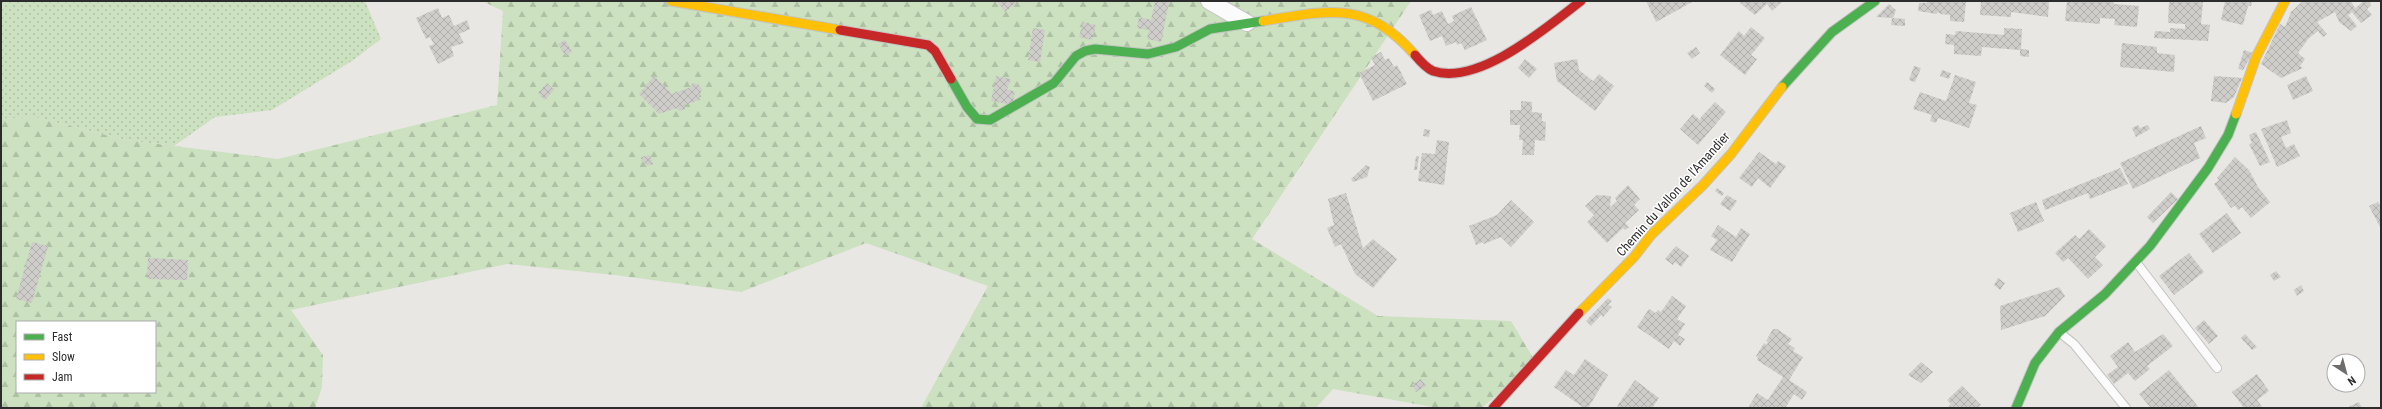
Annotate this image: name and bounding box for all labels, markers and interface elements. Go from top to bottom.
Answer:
street label: Chemin du Vallon de l'Amandier [1613,129,1733,259]
legend [16,321,156,393]
text: Fast [52,330,73,344]
text: Slow [52,350,75,364]
north arrow [2326,353,2366,393]
text: Jam [52,370,73,384]
text: N [2345,373,2358,388]

